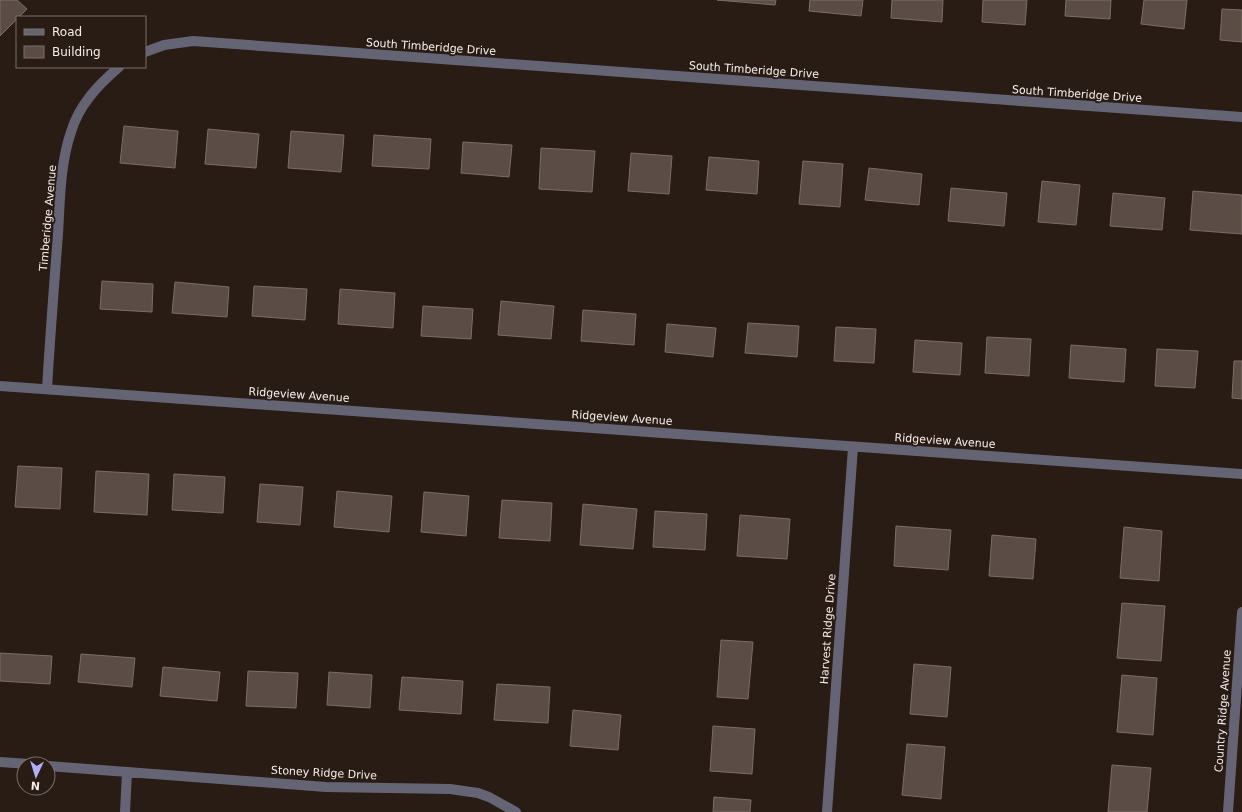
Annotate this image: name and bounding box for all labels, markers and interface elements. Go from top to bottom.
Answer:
legend [16,16,146,68]
text: Road [52,25,82,39]
street label: South Timberidge Drive [365,36,497,58]
text: Building [52,45,101,59]
street label: South Timberidge Drive [688,59,820,81]
street label: South Timberidge Drive [1011,83,1143,105]
street label: Timberidge Avenue [37,164,59,273]
street label: Ridgeview Avenue [248,385,350,405]
street label: Ridgeview Avenue [571,408,673,428]
street label: Ridgeview Avenue [894,431,996,451]
street label: Harvest Ridge Drive [818,573,838,685]
street label: Country Ridge Avenue [1212,649,1234,773]
north arrow [16,756,56,796]
street label: Stoney Ridge Drive [271,764,378,782]
text: N [30,779,40,792]

